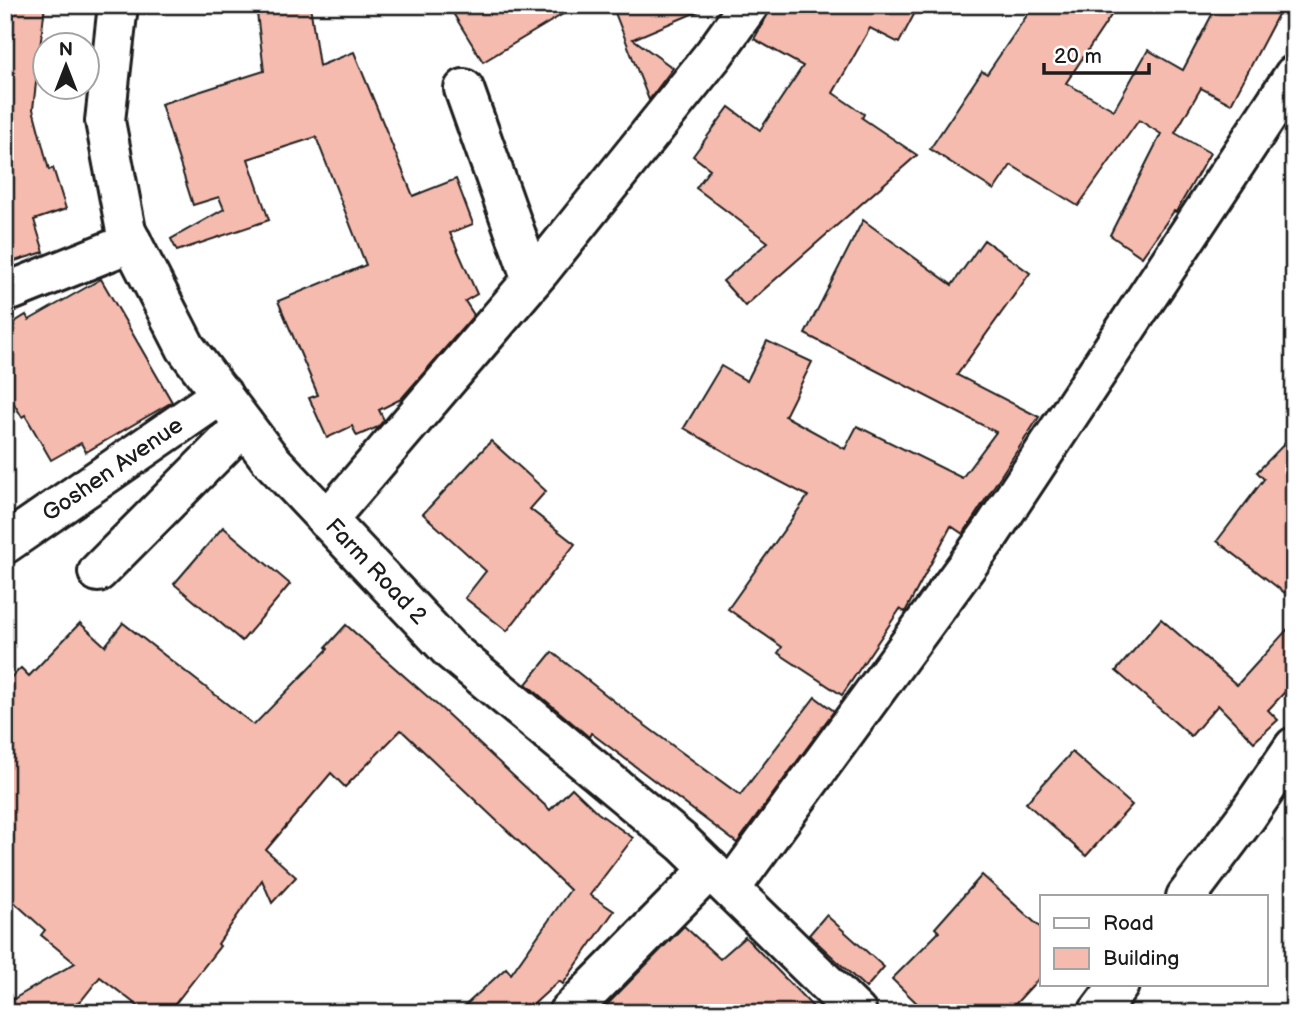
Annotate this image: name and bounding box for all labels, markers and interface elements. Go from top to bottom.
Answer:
north arrow [32,32,102,102]
scale bar [1044,32,1148,76]
text: N [59,39,73,62]
text: 20 m [1054,44,1102,69]
street label: Goshen Avenue [37,411,188,528]
street label: Farm Road 2 [320,513,433,631]
legend [1040,895,1268,986]
text: Road [1103,911,1154,936]
text: Building [1103,946,1179,971]

